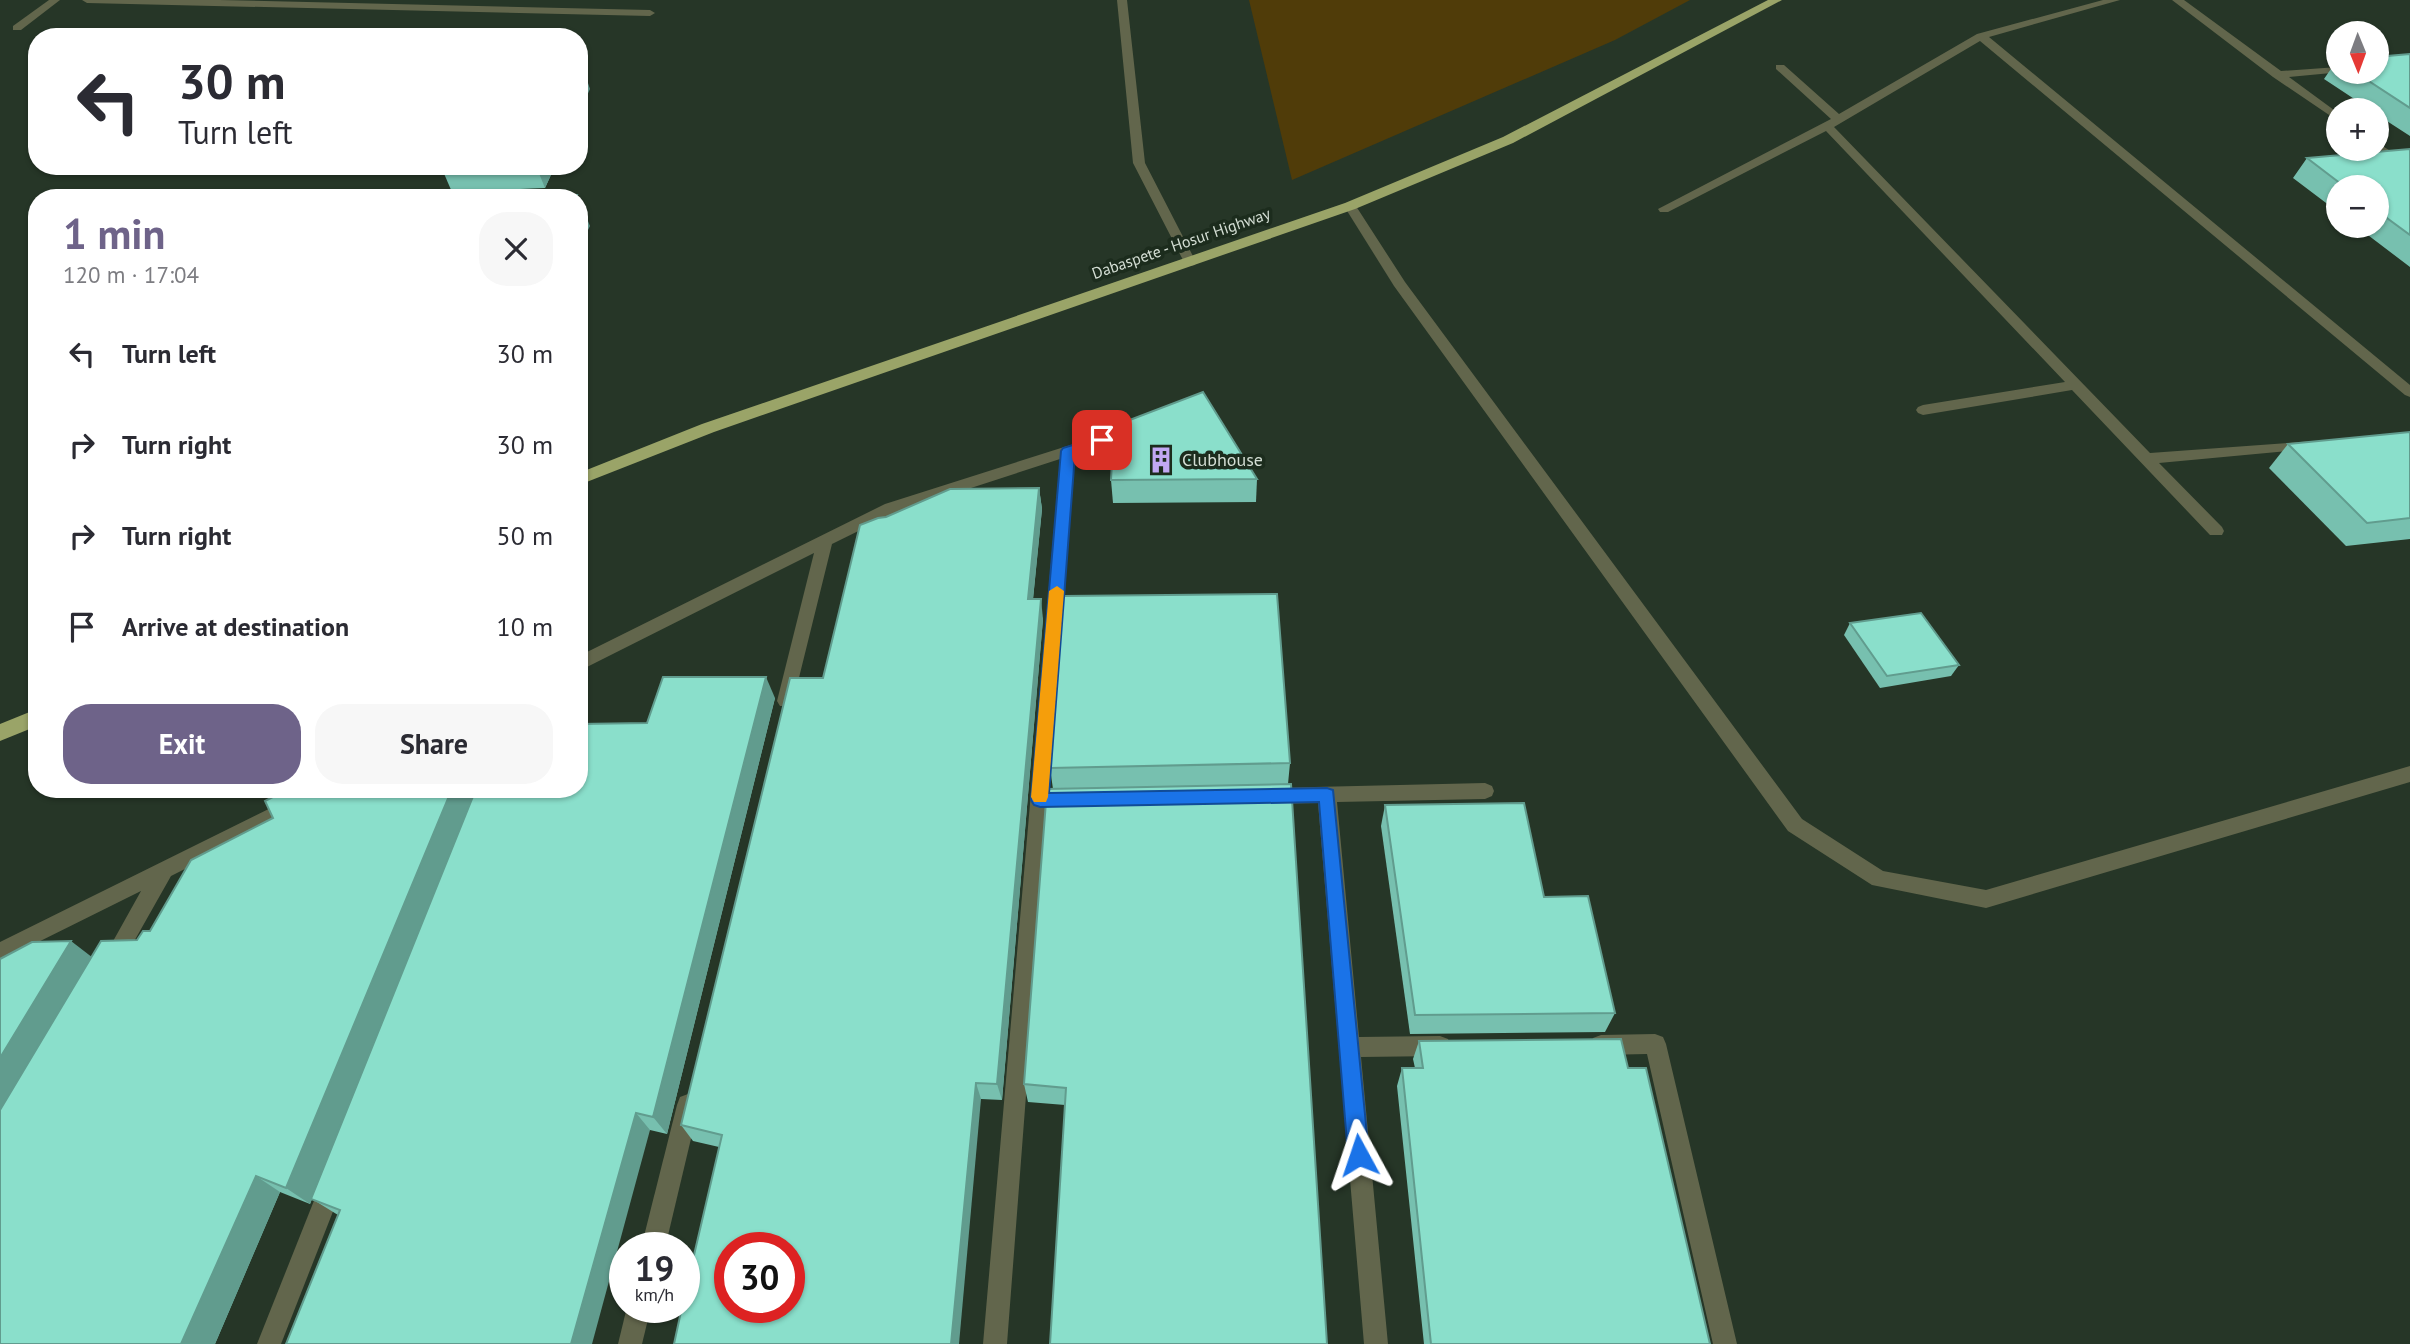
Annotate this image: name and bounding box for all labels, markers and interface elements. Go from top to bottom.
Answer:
north arrow [2326,21,2389,84]
map controls [2326,21,2389,238]
text: 30 m [178,49,285,113]
icon: left [63,56,154,147]
button: + [2326,98,2389,161]
text: Turn left [178,111,293,153]
button: − [2326,175,2389,238]
street label: Dabaspete - Hosur Highway [1089,203,1273,283]
text: 1 min [63,206,165,261]
button: close [479,212,553,286]
text: 120 m · 17:04 [63,260,199,289]
icon: left [63,335,101,373]
text: Turn left [122,337,216,370]
text: 30 m [497,337,553,370]
pin [1072,410,1132,470]
icon: arrive [1083,421,1121,459]
icon: right [63,426,101,464]
text: Turn right [122,428,231,461]
text: 30 m [497,428,553,461]
building icon: Clubhouse [1146,445,1176,475]
place label: Clubhouse [1182,448,1263,471]
icon: right [63,517,101,555]
text: Turn right [122,519,231,552]
text: 50 m [497,519,553,552]
icon: arrive [63,608,101,646]
text: Arrive at destination [122,610,349,643]
text: 10 m [497,610,553,643]
button: Exit [63,704,301,784]
button: Share [315,704,553,784]
position arrow [1322,1118,1396,1192]
speed limit sign: 30 [714,1232,805,1323]
text: 19 [635,1245,674,1291]
text: km/h [635,1283,674,1306]

